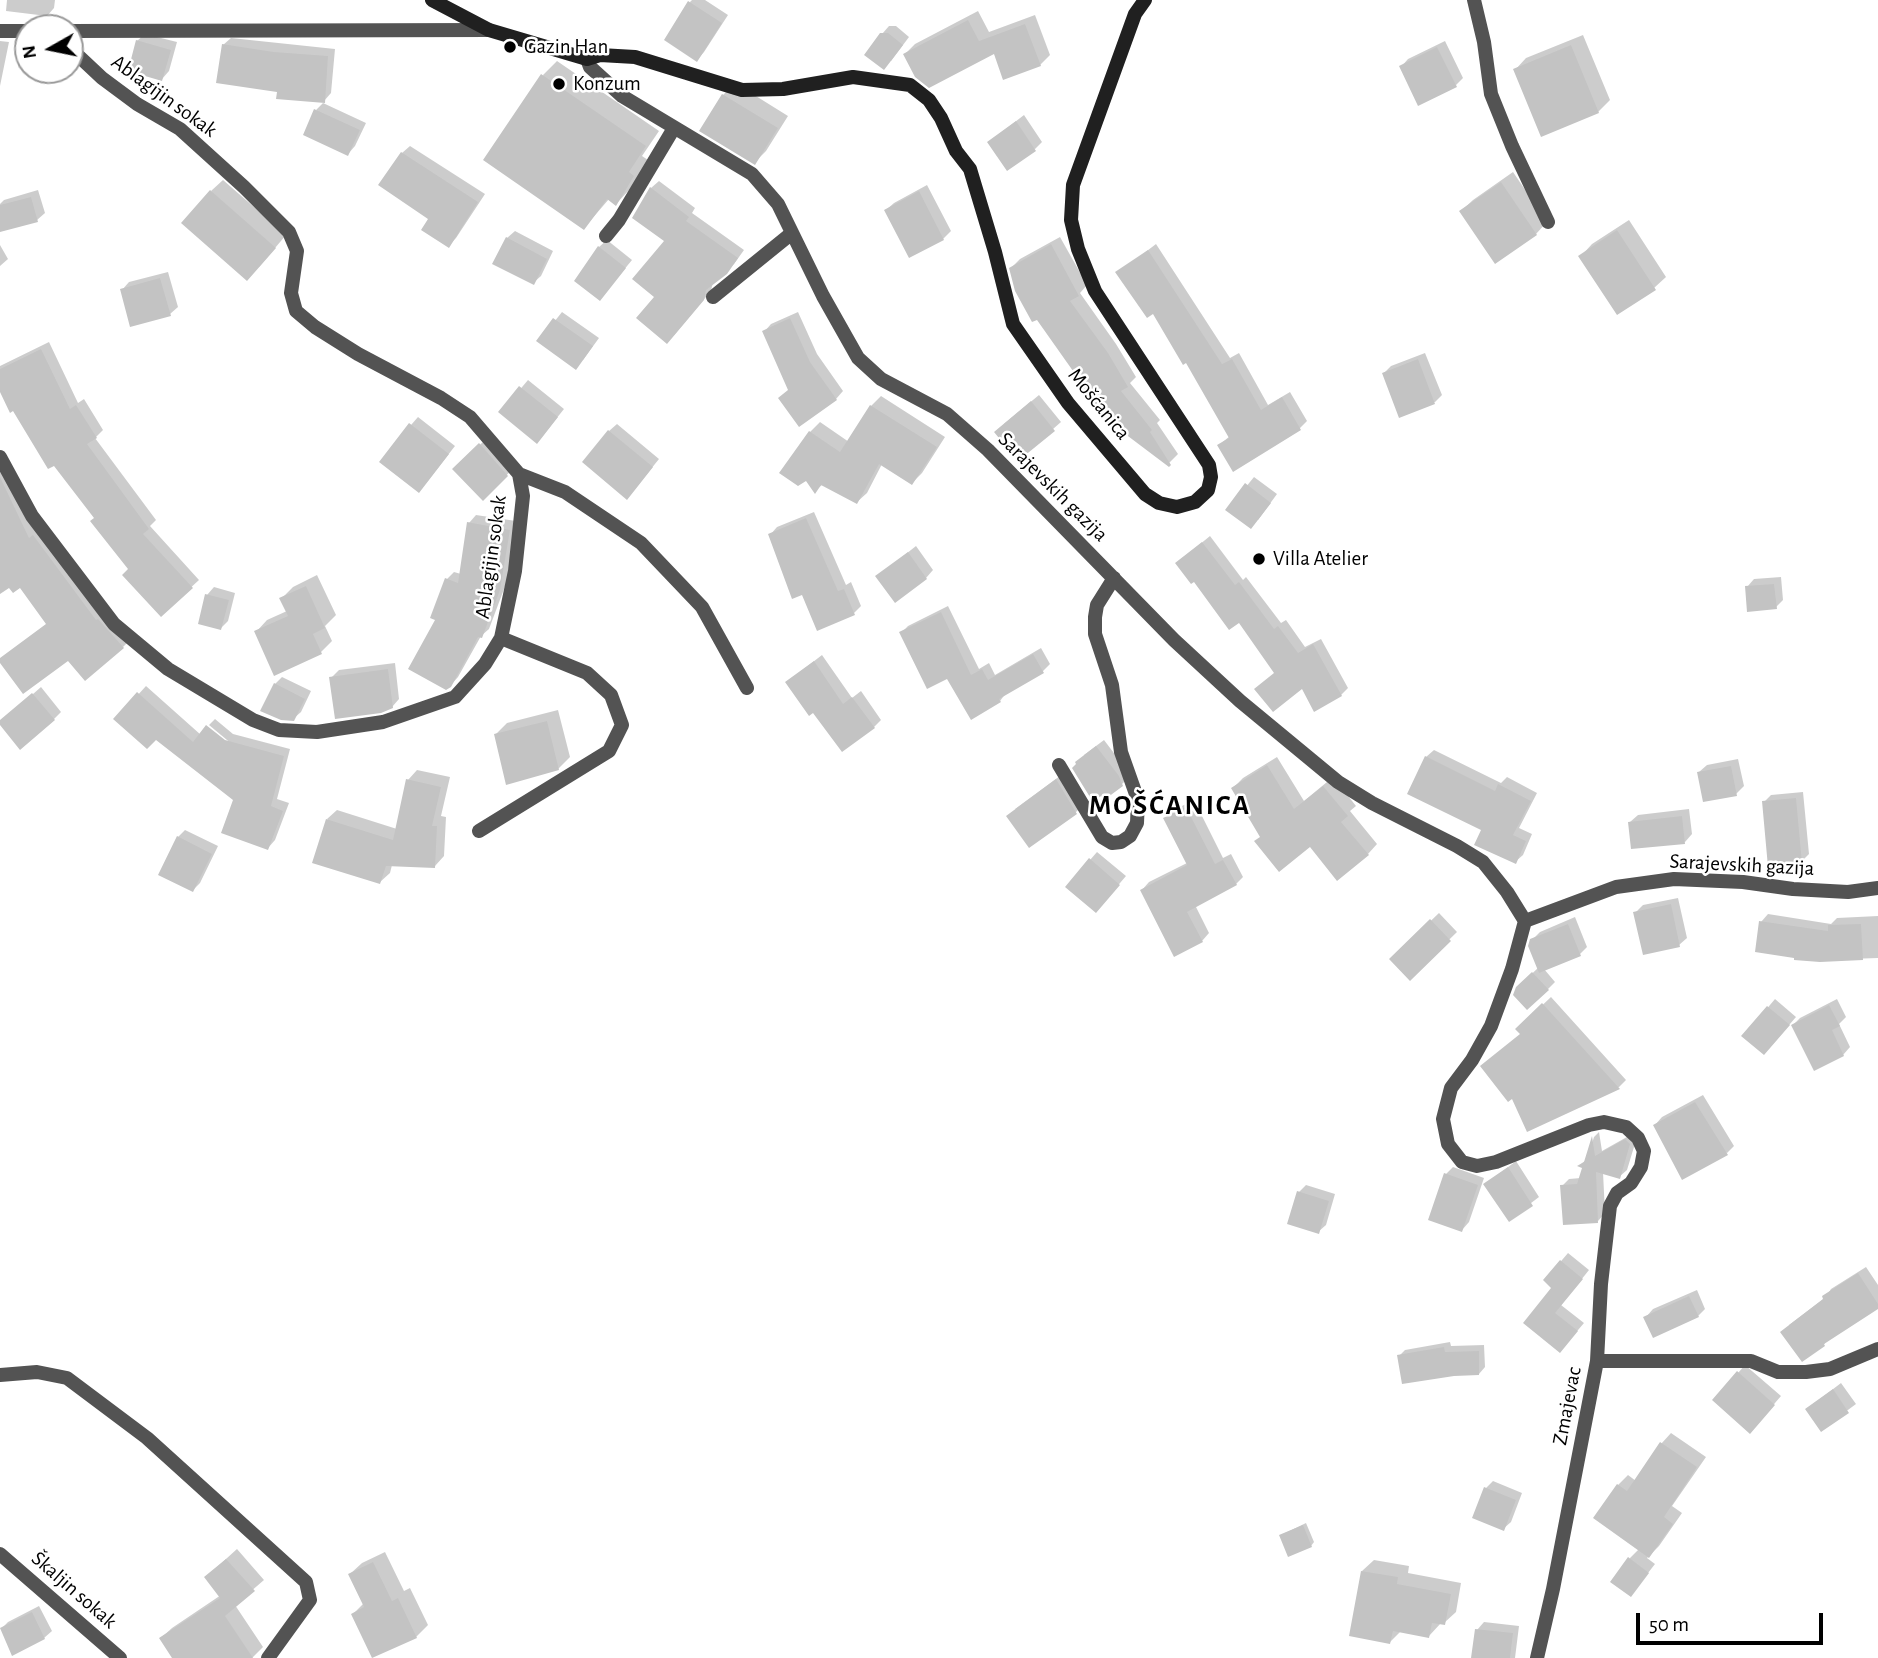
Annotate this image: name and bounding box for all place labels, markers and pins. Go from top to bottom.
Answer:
place label: Gazin Han [524,34,608,60]
marker: Gazin Han [502,39,518,55]
place label: Konzum [573,71,641,97]
marker: Konzum [551,76,567,92]
place label: Villa Atelier [1273,546,1368,572]
marker: Villa Atelier [1251,551,1267,567]

